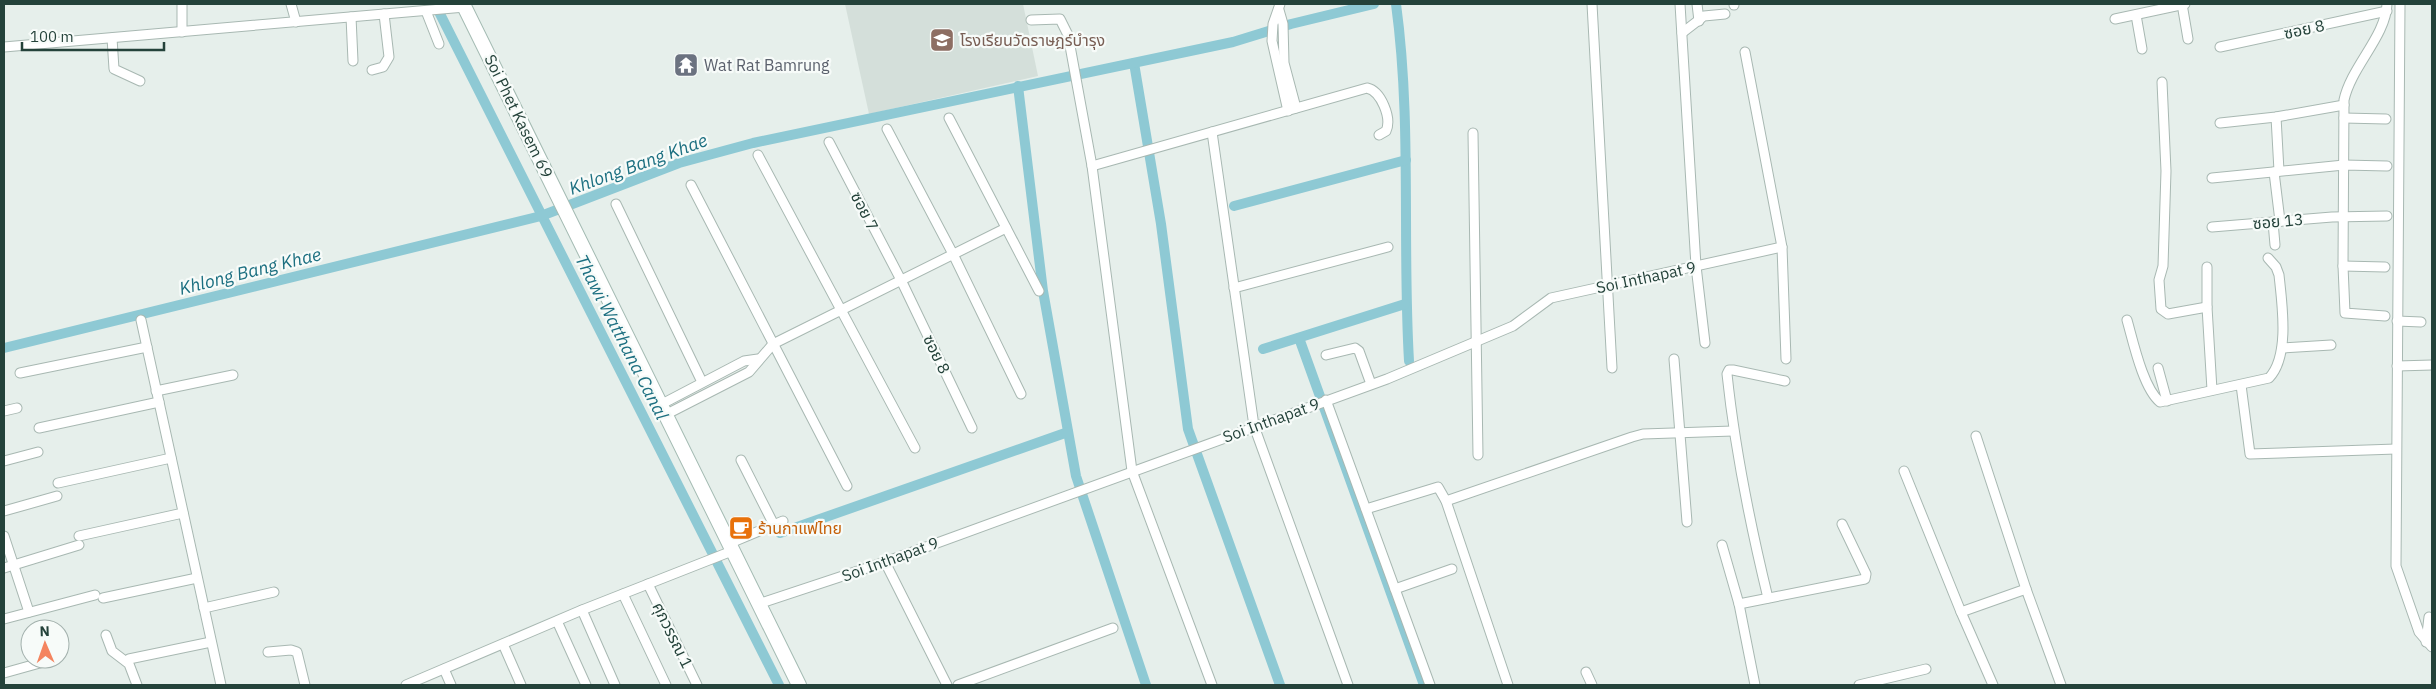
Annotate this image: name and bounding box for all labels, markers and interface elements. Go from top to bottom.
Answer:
street label: ซอย 8 [2282,15,2326,43]
scale bar [22,20,165,52]
text: 100 m [30,27,74,46]
school or university icon: โรงเรียนวัดราษฎร์บำรุง [929,27,955,53]
place label: โรงเรียนวัดราษฎร์บำรุง [960,30,1105,50]
street label: Soi Phet Kasem 69 [480,51,558,181]
temple icon: Wat Rat Bamrung [673,52,699,78]
place label: Wat Rat Bamrung [704,55,830,75]
water label: Khlong Bang Khae [566,128,710,200]
street label: ซอย 7 [847,188,883,234]
street label: ซอย 13 [2252,209,2304,233]
water label: Khlong Bang Khae [177,242,323,300]
water label: Thawi Watthana Canal [570,251,674,424]
street label: Soi Inthapat 9 [1594,257,1698,297]
street label: ซอย 8 [919,331,955,377]
street label: Soi Inthapat 9 [1220,393,1322,447]
cafe icon: ร้านกาแฟไทย [728,515,754,541]
place label: ร้านกาแฟไทย [758,518,842,538]
street label: Soi Inthapat 9 [839,532,941,586]
street label: ศุภวรรณ 1 [648,599,698,671]
north arrow [20,619,70,669]
text: N [39,622,50,640]

